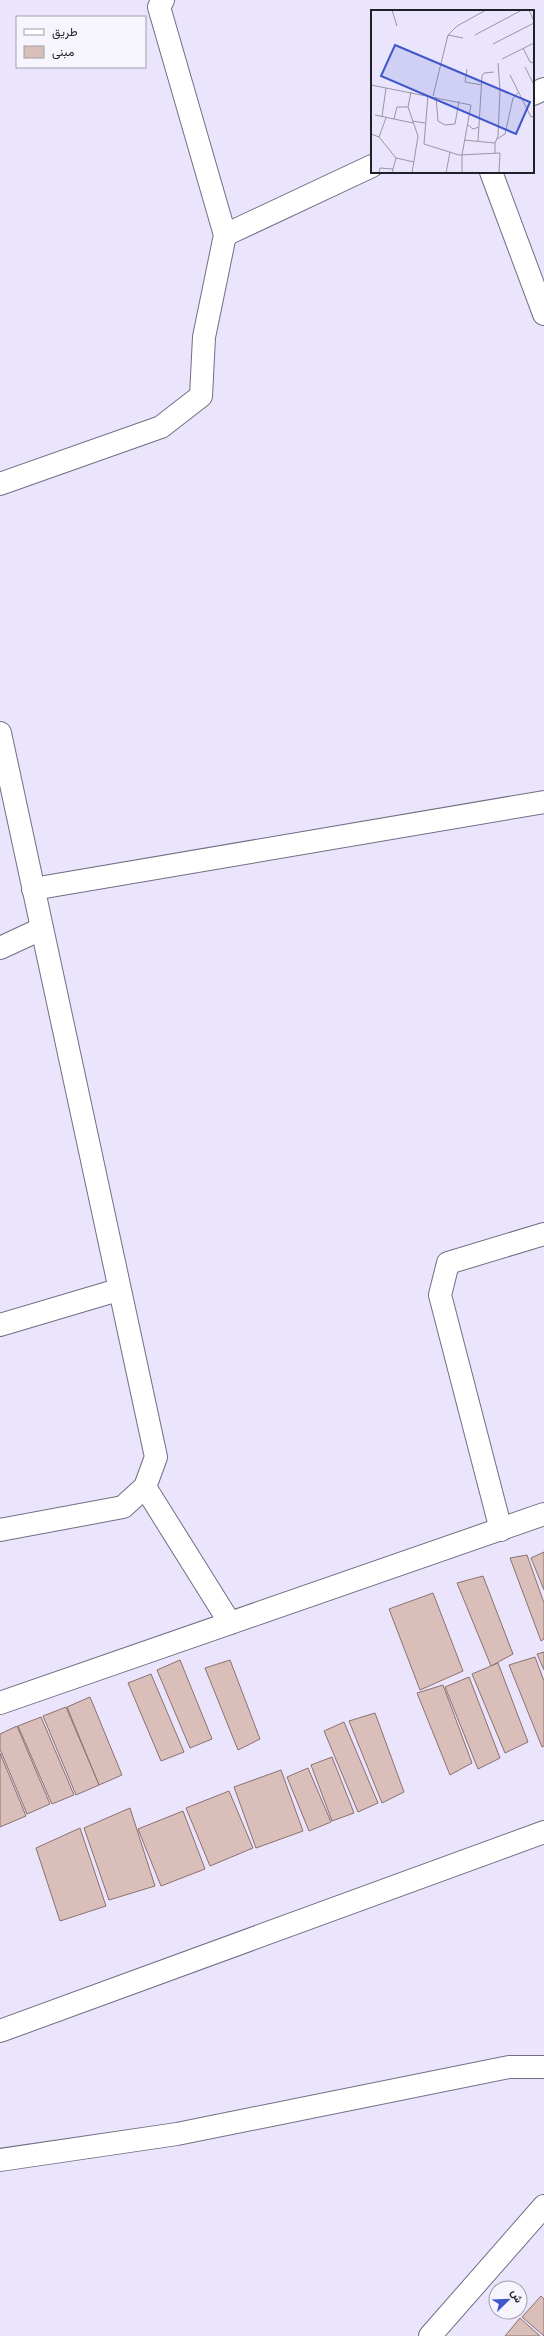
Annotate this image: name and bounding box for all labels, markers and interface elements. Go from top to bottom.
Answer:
inset map [371,10,534,173]
legend [16,16,146,68]
text: طريق [52,23,78,40]
text: مبنى [52,43,74,60]
north arrow [488,2280,528,2320]
text: ش [508,2287,527,2305]

